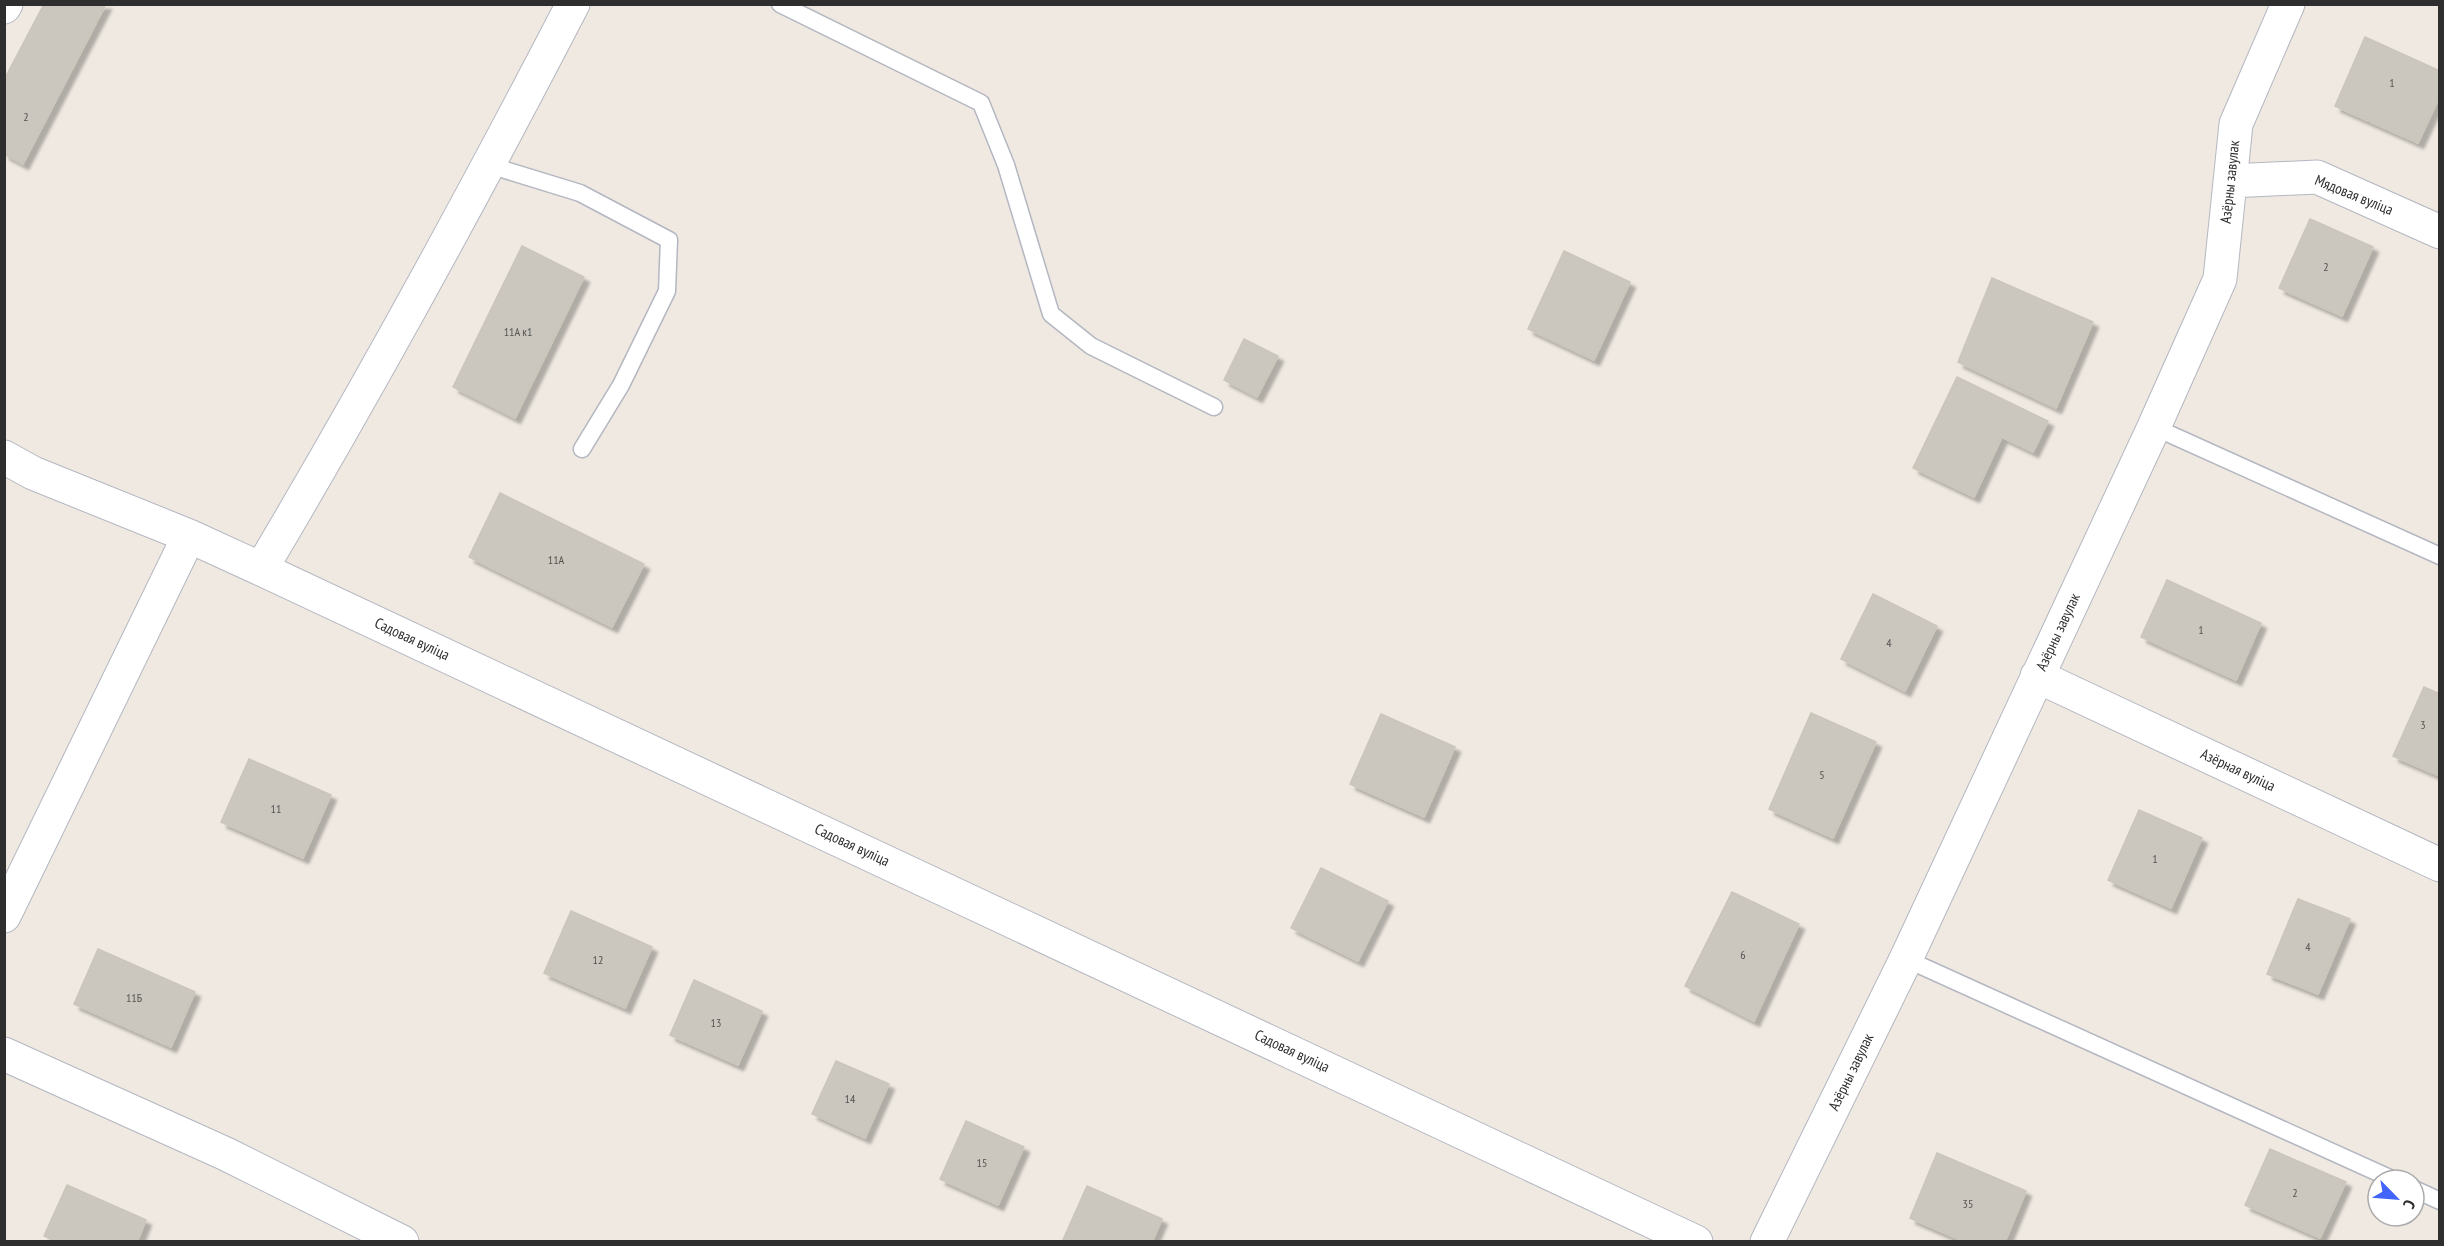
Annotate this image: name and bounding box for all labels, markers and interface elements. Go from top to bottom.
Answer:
house number: 1 [2389,75,2395,90]
house number: 2 [23,109,29,124]
street label: Азёрны завулак [2216,139,2243,224]
street label: Мядовая вуліца [2312,170,2396,219]
house number: 2 [2323,259,2329,274]
house number: 11А к1 [504,324,532,339]
house number: 11А [548,552,565,567]
street label: Азёрны завулак [2031,590,2084,674]
street label: Садовая вуліца [372,613,453,664]
house number: 1 [2198,622,2204,637]
house number: 4 [1886,635,1892,650]
house number: 3 [2420,717,2426,732]
street label: Азёрная вуліца [2198,744,2279,795]
house number: 5 [1819,767,1825,782]
house number: 11 [271,801,281,816]
street label: Садовая вуліца [812,819,893,870]
house number: 1 [2152,851,2158,866]
house number: 4 [2305,939,2311,954]
house number: 6 [1740,947,1746,962]
house number: 12 [593,952,603,967]
house number: 11Б [126,990,142,1005]
house number: 13 [711,1015,721,1030]
street label: Садовая вуліца [1252,1025,1333,1076]
street label: Азёрны завулак [1824,1030,1877,1113]
house number: 14 [845,1091,856,1106]
house number: 15 [977,1155,987,1170]
north arrow [2366,1168,2426,1228]
house number: 2 [2292,1185,2298,1200]
house number: 35 [1963,1196,1973,1211]
text: С [2399,1197,2420,1213]

